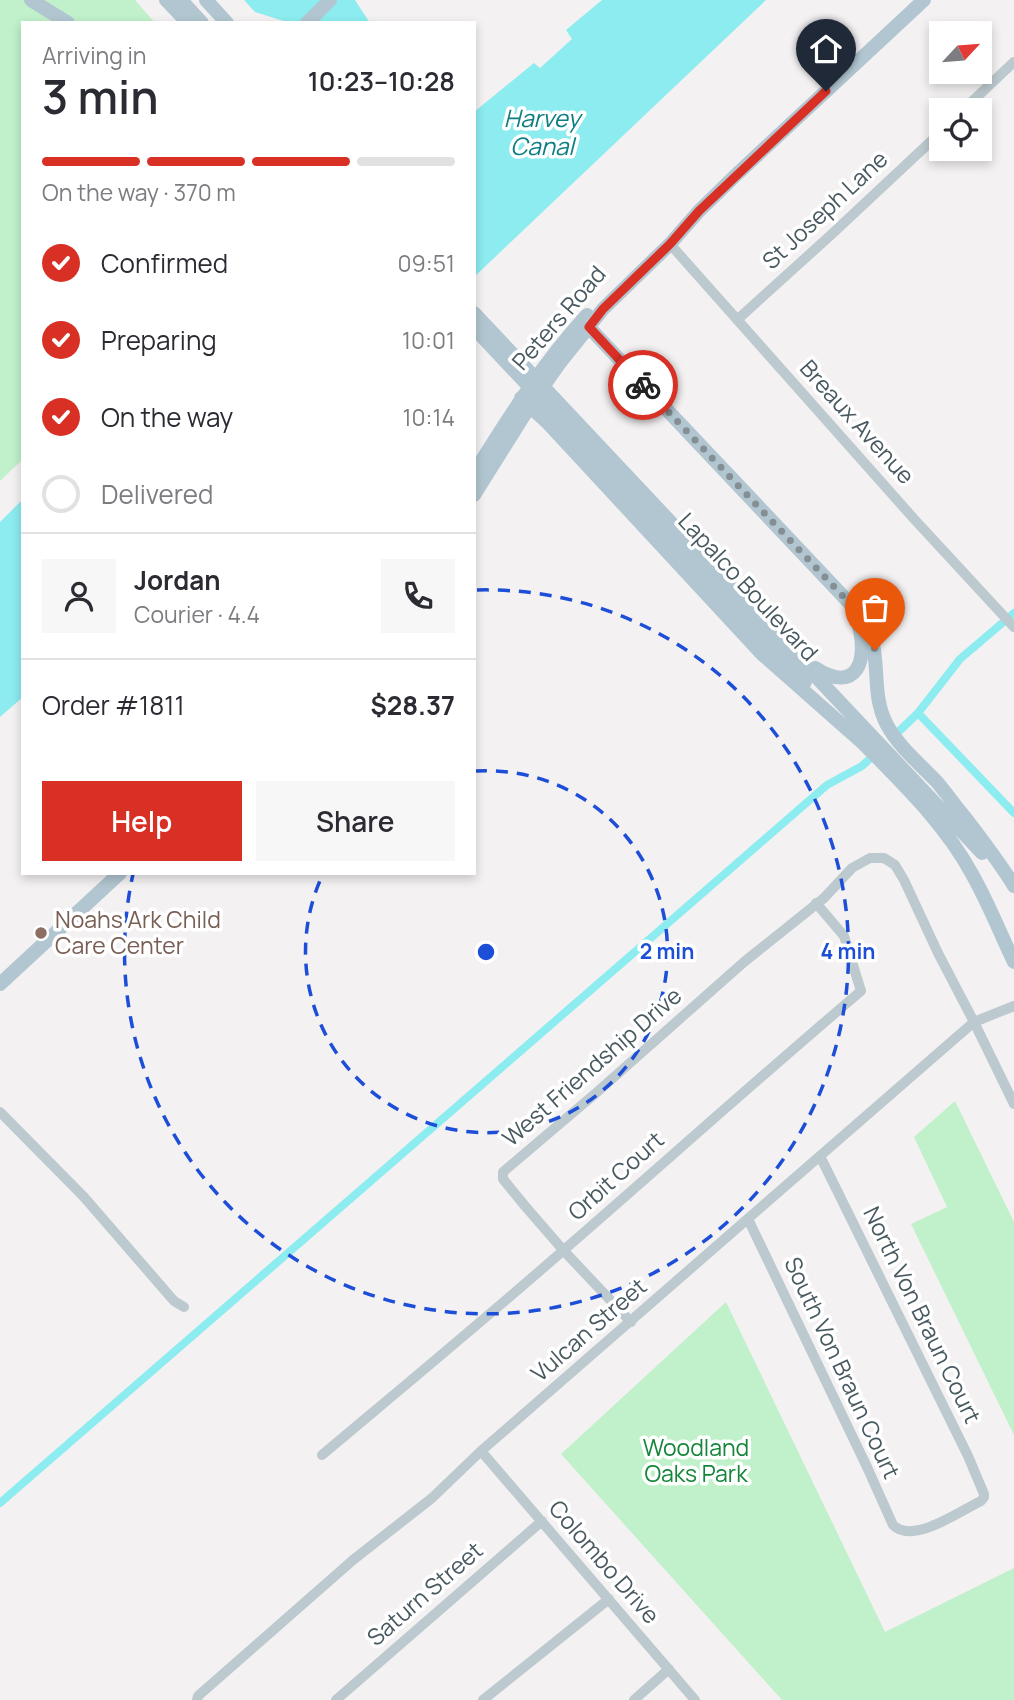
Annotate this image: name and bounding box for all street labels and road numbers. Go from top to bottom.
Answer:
street label: St Joseph Lane [755,143,894,276]
street label: Peters Road [504,258,612,376]
street label: Breaux Avenue [793,352,922,490]
street label: Lapalco Boulevard [672,505,826,667]
street label: West Friendship Drive [495,979,688,1153]
street label: Orbit Court [560,1124,670,1227]
street label: North Von Braun Court [856,1201,989,1428]
street label: South Von Braun Court [777,1252,908,1484]
street label: Vulcan Street [524,1270,653,1388]
street label: Colombo Drive [542,1493,667,1630]
street label: Saturn Street [360,1534,489,1653]

